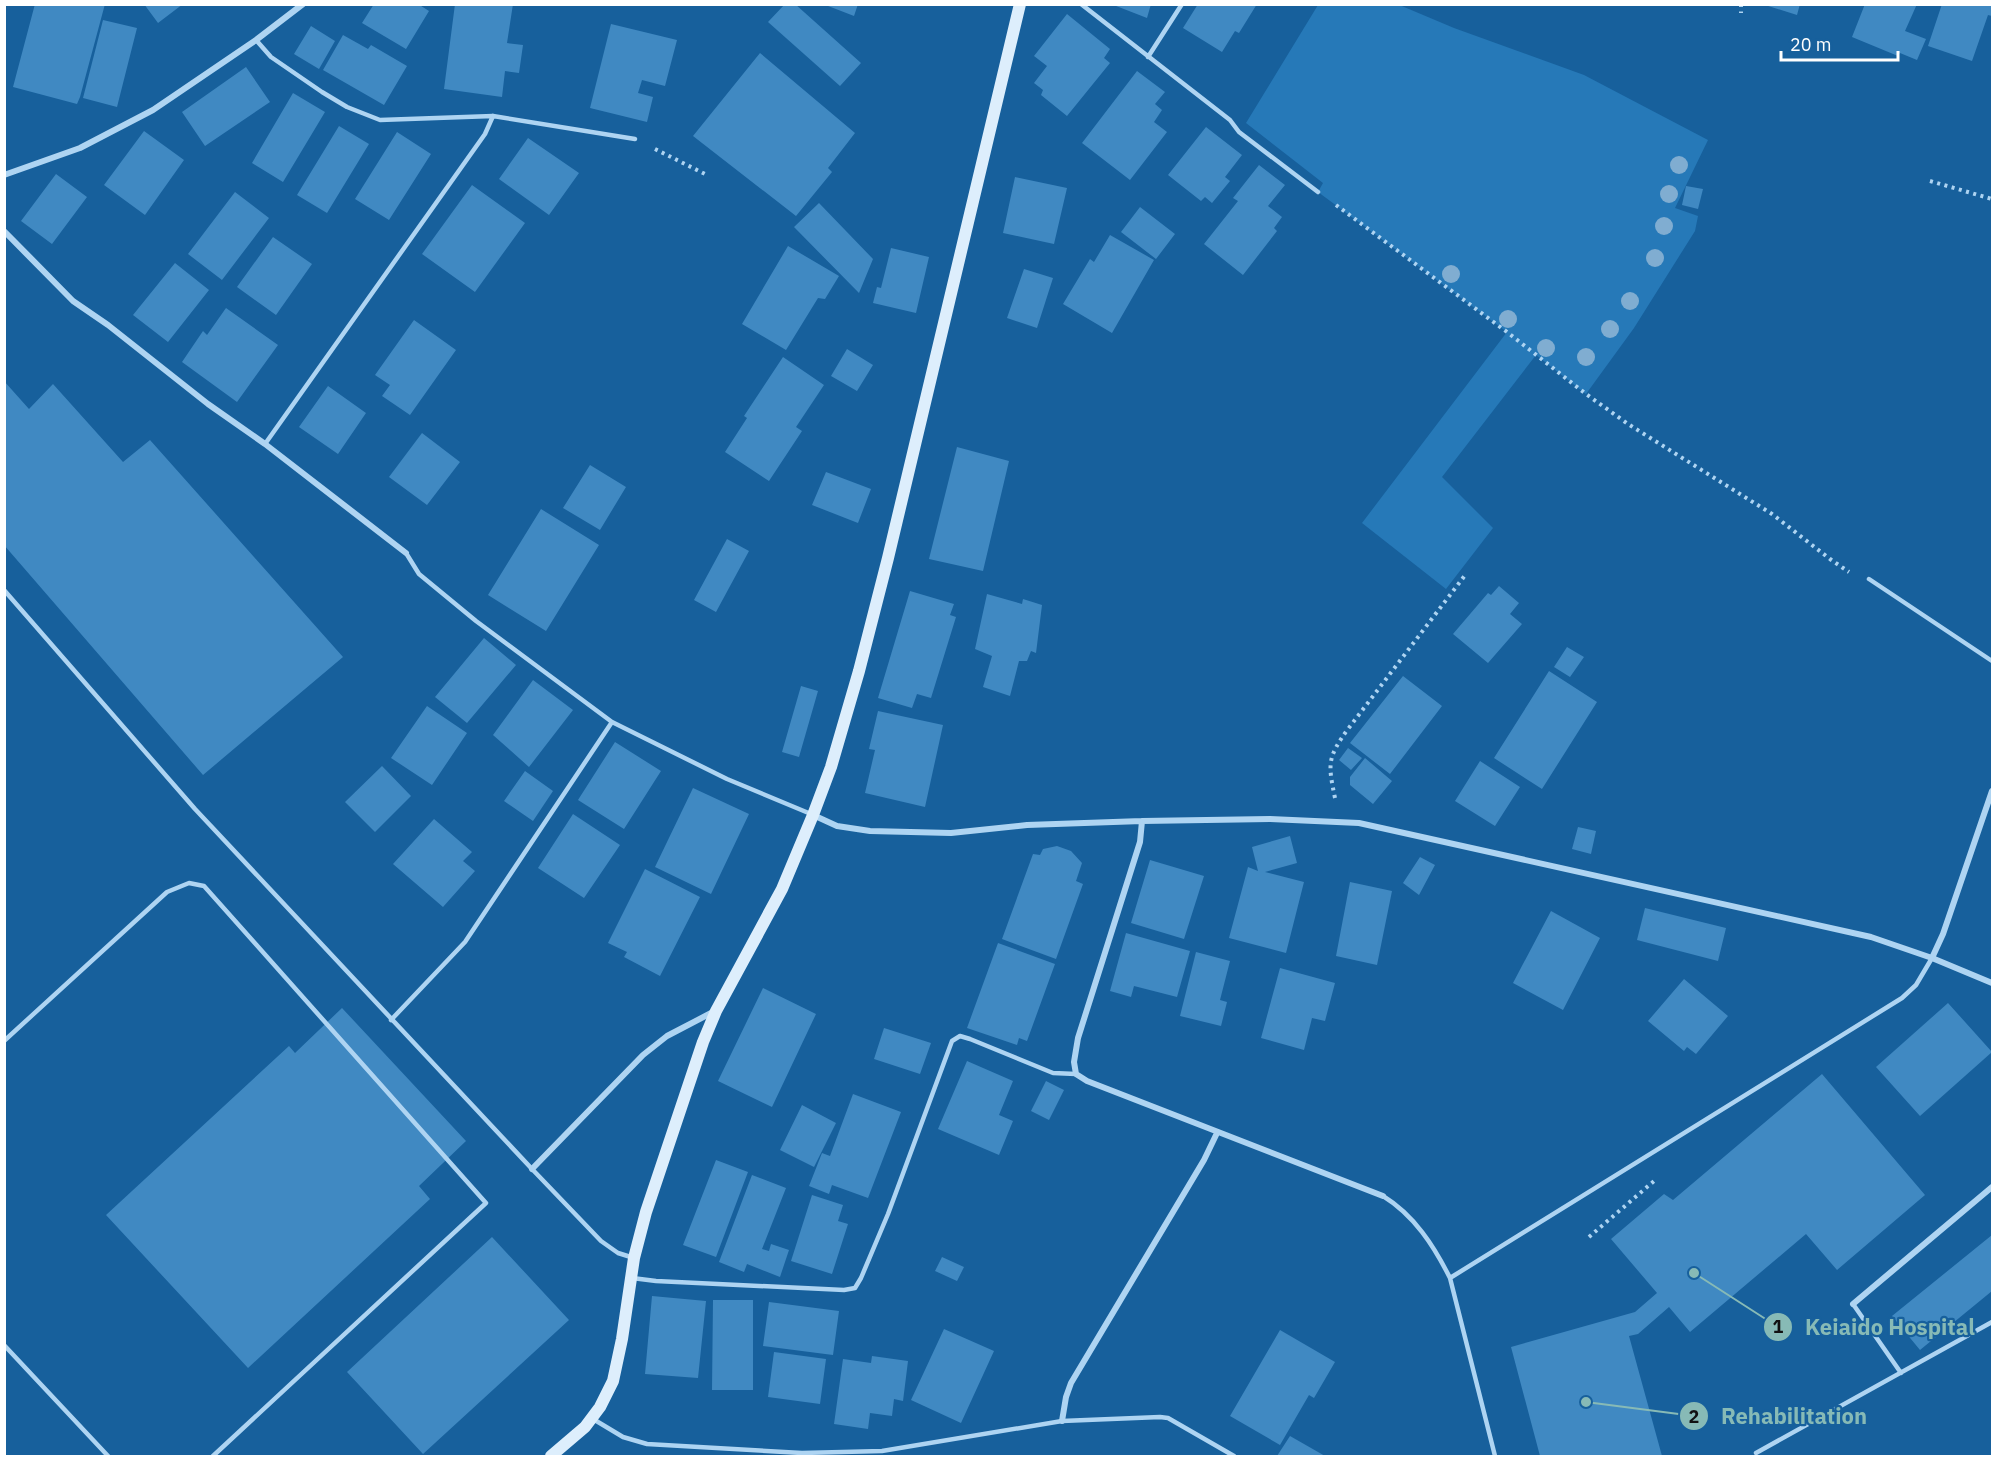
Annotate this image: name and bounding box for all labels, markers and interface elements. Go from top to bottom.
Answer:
scale bar [1781,24,1898,62]
text: 20 m [1790,33,1832,56]
callout: Keiaido Hospital [1763,1307,1987,1347]
text: Keiaido Hospital [1805,1312,1975,1341]
text: 1 [1773,1315,1784,1338]
callout: Rehabilitation [1679,1396,1879,1436]
text: Rehabilitation [1721,1401,1867,1430]
text: 2 [1689,1405,1699,1428]

